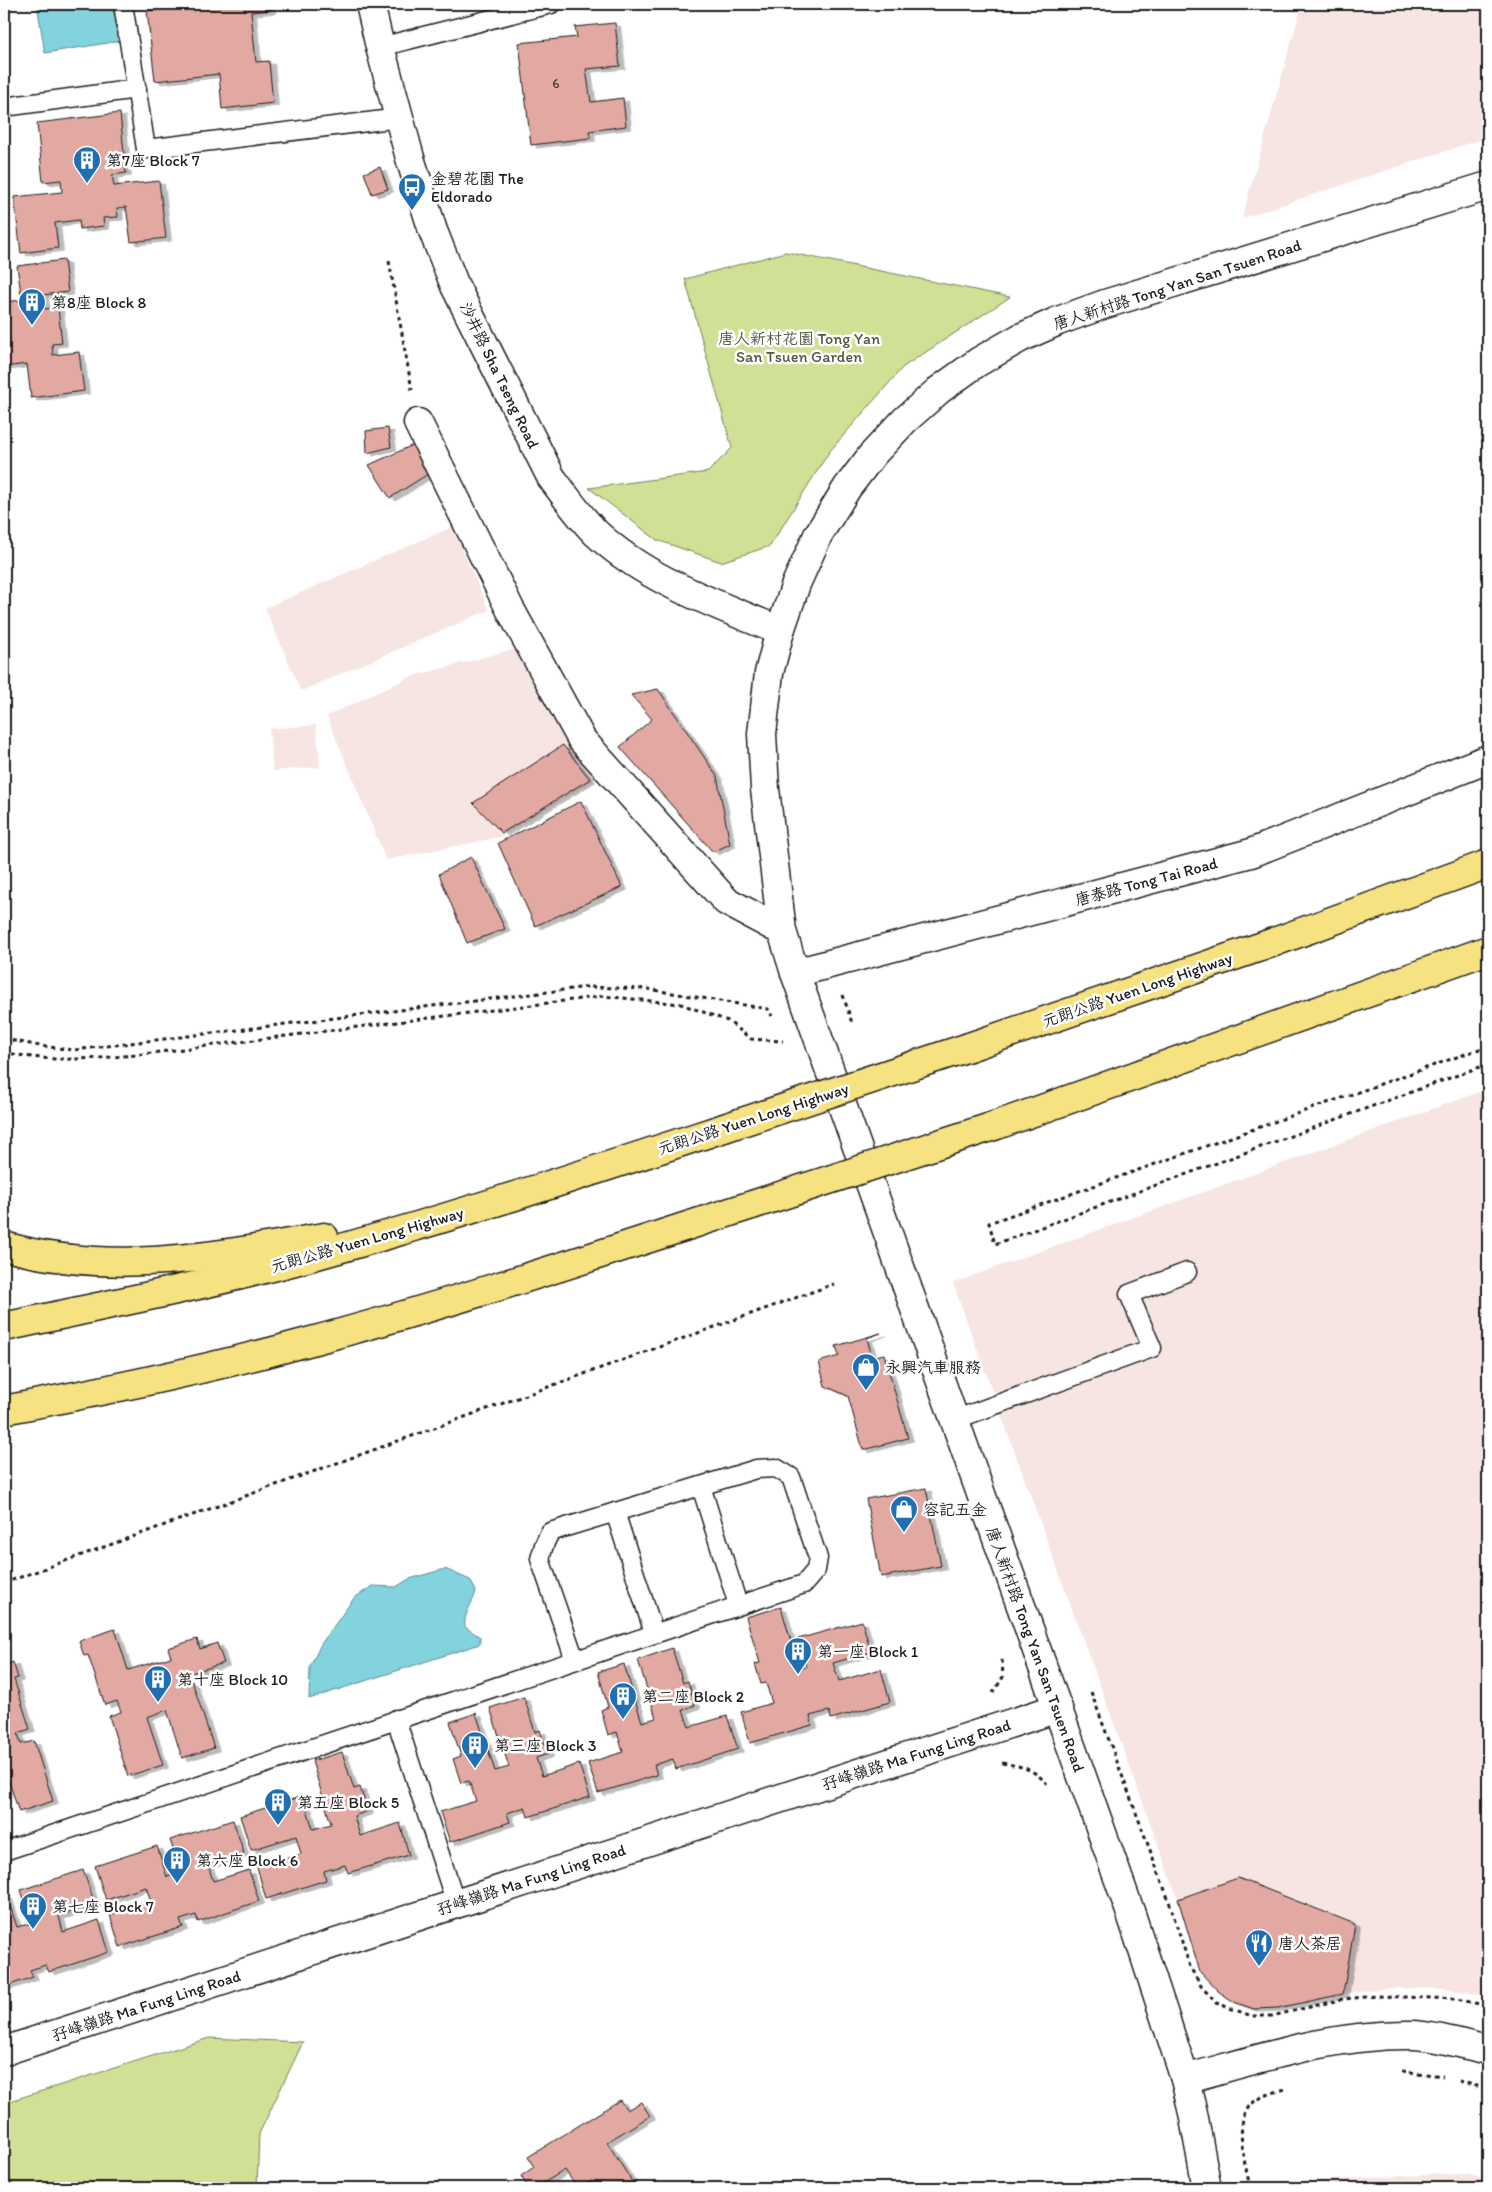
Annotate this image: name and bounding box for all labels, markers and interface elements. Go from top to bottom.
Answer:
house number: 6 [552,75,560,92]
building icon: 第7座 Block 7 [72,145,102,184]
place label: 第7座 Block 7 [106,151,200,170]
place label: 金碧花園 The Eldorado [431,169,524,206]
bus stop icon: 金碧花園 The Eldorado [397,172,427,211]
street label: 唐人新村路 Tong Yan San Tsuen Road [1051,235,1304,334]
building icon: 第8座 Block 8 [17,287,47,326]
place label: 第8座 Block 8 [51,293,147,312]
street label: 沙井路 Sha Tseng Road [456,299,543,452]
park label: 唐人新村花園 Tong Yan San Tsuen Garden [718,329,880,366]
street label: 唐泰路 Tong Tai Road [1073,853,1220,910]
street label: 元朗公路 Yuen Long Highway [1040,948,1235,1031]
street label: 元朗公路 Yuen Long Highway [655,1078,851,1158]
street label: 元朗公路 Yuen Long Highway [269,1203,466,1276]
shop icon: 永興汽車服務 [851,1352,881,1391]
place label: 永興汽車服務 [885,1358,981,1377]
shop icon: 容記五金 [889,1494,919,1533]
place label: 容記五金 [923,1500,987,1519]
street label: 唐人新村路 Tong Yan San Tsuen Road [982,1524,1089,1775]
building icon: 第一座 Block 1 [783,1636,813,1675]
place label: 第一座 Block 1 [817,1642,919,1661]
building icon: 第十座 Block 10 [143,1664,173,1703]
place label: 第十座 Block 10 [177,1670,288,1689]
building icon: 第二座 Block 2 [608,1681,638,1720]
place label: 第二座 Block 2 [642,1687,745,1706]
street label: 孖峰嶺路 Ma Fung Ling Road [819,1715,1013,1794]
building icon: 第三座 Block 3 [460,1730,490,1769]
place label: 第三座 Block 3 [494,1736,597,1755]
building icon: 第五座 Block 5 [263,1787,293,1826]
place label: 第五座 Block 5 [297,1793,399,1812]
street label: 孖峰嶺路 Ma Fung Ling Road [434,1840,628,1919]
building icon: 第六座 Block 6 [162,1845,192,1884]
place label: 第六座 Block 6 [196,1851,298,1870]
building icon: 第七座 Block 7 [18,1891,48,1930]
place label: 第七座 Block 7 [52,1897,154,1916]
restaurant icon: 唐人茶居 [1244,1928,1274,1967]
place label: 唐人茶居 [1278,1934,1342,1953]
street label: 孖峰嶺路 Ma Fung Ling Road [49,1966,243,2045]

